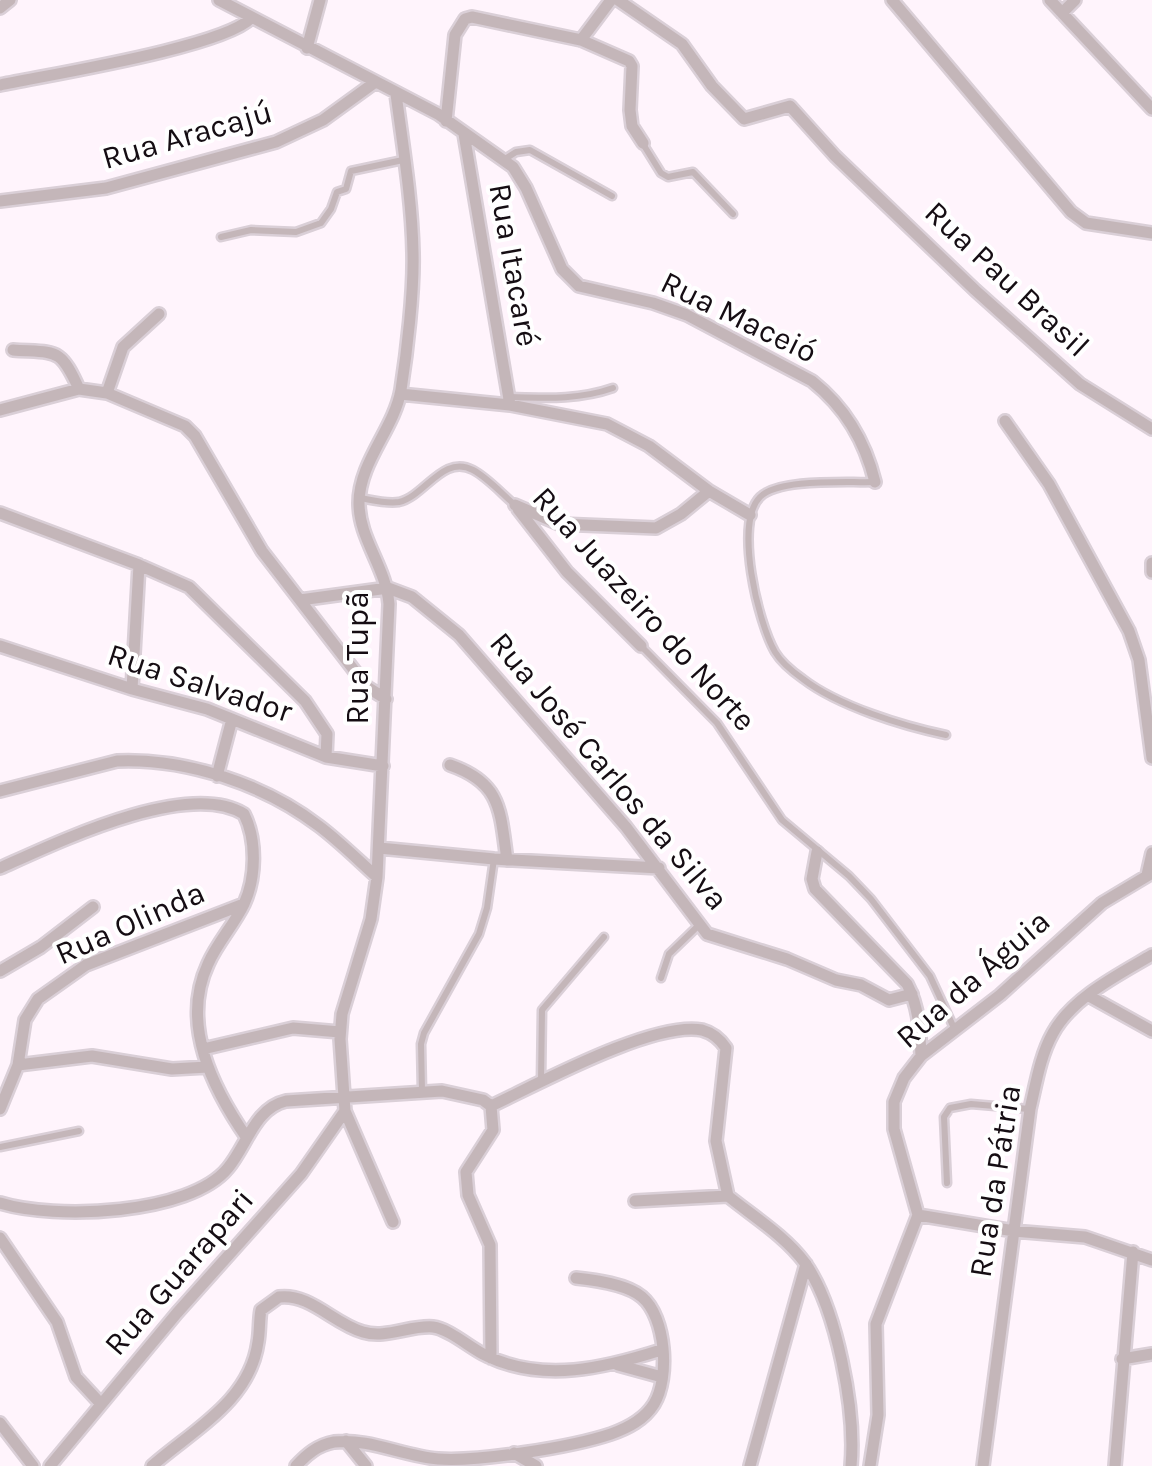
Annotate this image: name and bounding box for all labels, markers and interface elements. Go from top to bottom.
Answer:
street label: Rua Aracajú [98,93,276,177]
street label: Rua Itacaré [481,181,547,349]
street label: Rua Pau Brasil [917,194,1097,364]
street label: Rua Maceió [655,263,823,371]
street label: Rua Juazeiro do Norte [525,479,763,739]
street label: Rua Tupã [339,591,376,725]
street label: Rua José Carlos da Silva [482,625,736,917]
street label: Rua Salvador [103,636,297,730]
street label: Rua Olinda [50,874,210,972]
street label: Rua da Águia [887,901,1057,1056]
street label: Rua da Pátria [962,1082,1028,1280]
street label: Rua Guarapari [97,1181,261,1363]

